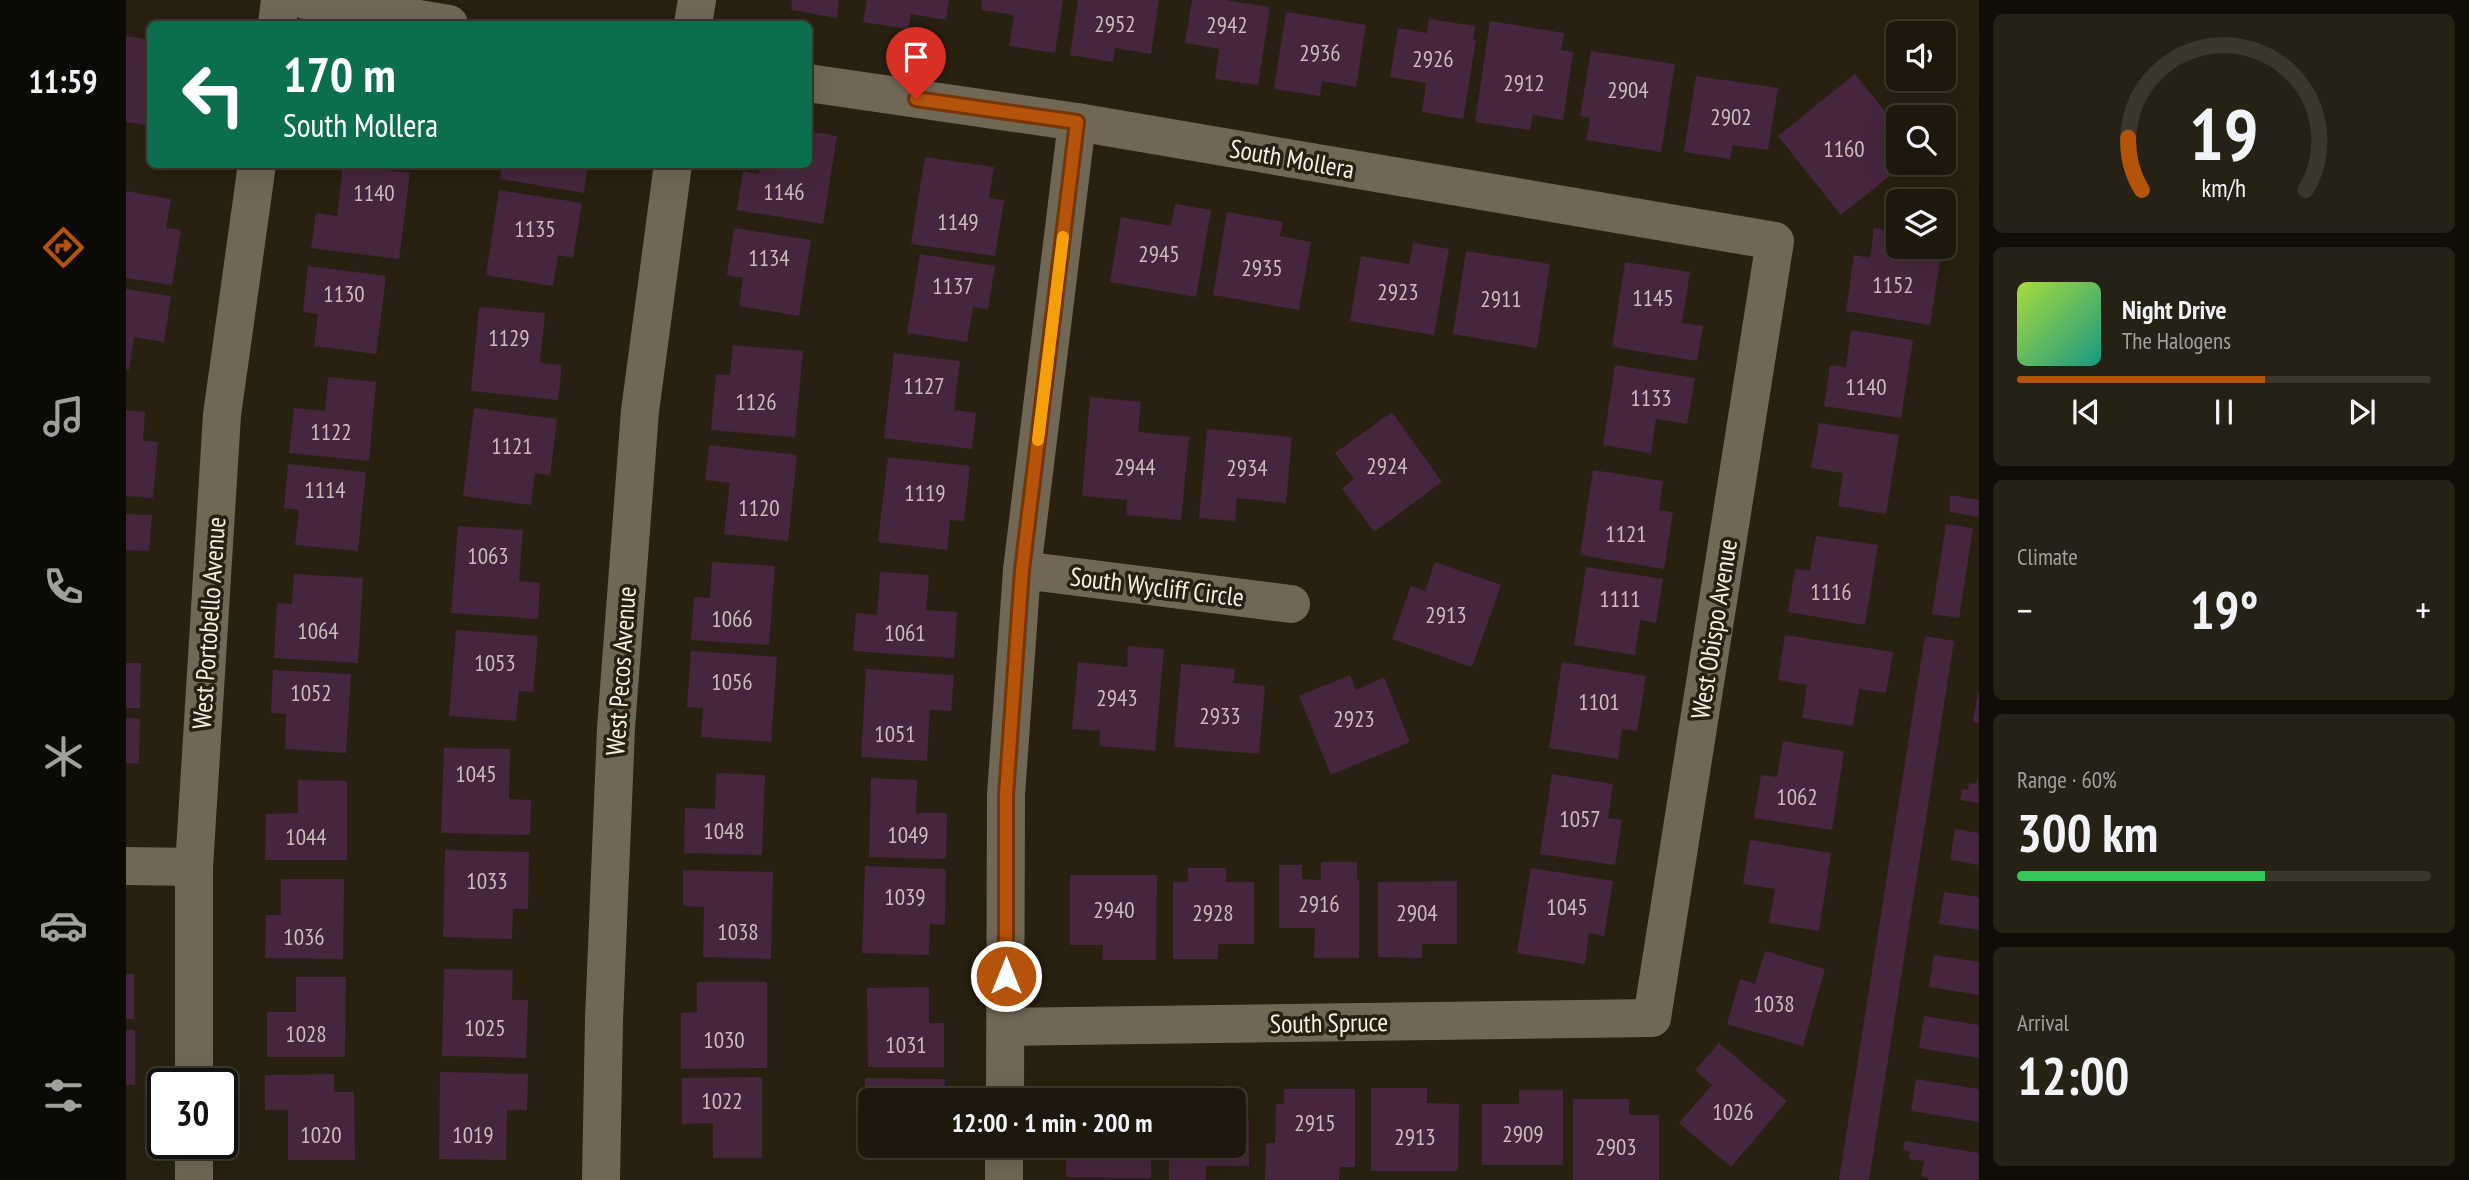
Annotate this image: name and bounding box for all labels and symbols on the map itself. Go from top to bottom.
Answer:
house number: 2952 [1094,9,1136,38]
house number: 2942 [1206,10,1248,39]
pin [886,27,946,99]
house number: 2936 [1299,38,1341,67]
house number: 2926 [1412,44,1454,73]
house number: 2912 [1503,68,1545,97]
house number: 2904 [1607,75,1649,104]
house number: 2902 [1710,102,1752,131]
street label: South Mollera [1227,131,1357,186]
house number: 1160 [1823,134,1865,163]
house number: 1146 [763,177,805,206]
house number: 1140 [353,178,395,207]
house number: 1149 [937,207,979,236]
house number: 1135 [514,214,556,243]
house number: 2945 [1138,239,1180,268]
house number: 1134 [748,243,790,272]
house number: 2935 [1241,253,1283,282]
house number: 1152 [1872,270,1914,299]
house number: 1137 [932,271,974,300]
house number: 2923 [1377,277,1419,306]
house number: 1130 [323,279,365,308]
house number: 1145 [1632,283,1674,312]
house number: 2911 [1480,284,1522,313]
house number: 1129 [488,323,530,352]
house number: 1127 [903,371,945,400]
house number: 1140 [1845,372,1887,401]
house number: 1133 [1630,383,1672,412]
house number: 1126 [735,387,777,416]
house number: 1122 [310,417,352,446]
house number: 1121 [491,431,533,460]
house number: 2924 [1366,451,1408,480]
house number: 2944 [1114,452,1156,481]
house number: 2934 [1226,453,1268,482]
house number: 1114 [304,475,346,504]
house number: 1119 [904,478,946,507]
house number: 1120 [738,493,780,522]
street label: West Portobello Avenue [185,516,232,730]
house number: 1121 [1605,519,1647,548]
street label: West Obispo Avenue [1683,537,1744,721]
house number: 1063 [467,541,509,570]
street label: South Wycliff Circle [1068,559,1246,614]
house number: 1116 [1810,577,1852,606]
house number: 1111 [1599,584,1641,613]
street label: West Pecos Avenue [598,585,643,757]
house number: 2913 [1425,600,1467,629]
house number: 1066 [711,604,753,633]
house number: 1064 [297,616,339,645]
house number: 1061 [884,618,926,647]
house number: 1053 [474,648,516,677]
house number: 1056 [711,667,753,696]
house number: 1052 [290,678,332,707]
house number: 2943 [1096,683,1138,712]
house number: 1101 [1578,687,1620,716]
house number: 2933 [1199,701,1241,730]
house number: 2923 [1333,704,1375,733]
house number: 1051 [874,719,916,748]
house number: 1045 [455,759,497,788]
house number: 1062 [1776,782,1818,811]
house number: 1057 [1559,804,1601,833]
house number: 1048 [703,816,745,845]
house number: 1049 [887,820,929,849]
house number: 1044 [285,822,327,851]
house number: 1033 [466,866,508,895]
house number: 1039 [884,882,926,911]
house number: 2916 [1298,889,1340,918]
house number: 1045 [1546,892,1588,921]
house number: 2940 [1093,895,1135,924]
house number: 2928 [1192,898,1234,927]
house number: 2904 [1396,898,1438,927]
house number: 1038 [717,917,759,946]
house number: 1036 [283,922,325,951]
position arrow [969,939,1043,1013]
house number: 1038 [1753,989,1795,1018]
street label: South Spruce [1270,1005,1388,1040]
house number: 1025 [464,1013,506,1042]
house number: 1028 [285,1019,327,1048]
house number: 1030 [703,1025,745,1054]
house number: 1031 [885,1030,927,1059]
speed limit sign: 30 [147,1068,238,1159]
house number: 1022 [701,1086,743,1115]
house number: 1026 [1712,1097,1754,1126]
house number: 2915 [1294,1108,1336,1137]
house number: 2909 [1502,1119,1544,1148]
house number: 1020 [300,1120,342,1149]
house number: 1019 [452,1120,494,1149]
house number: 2913 [1394,1122,1436,1151]
house number: 2903 [1595,1132,1637,1161]

